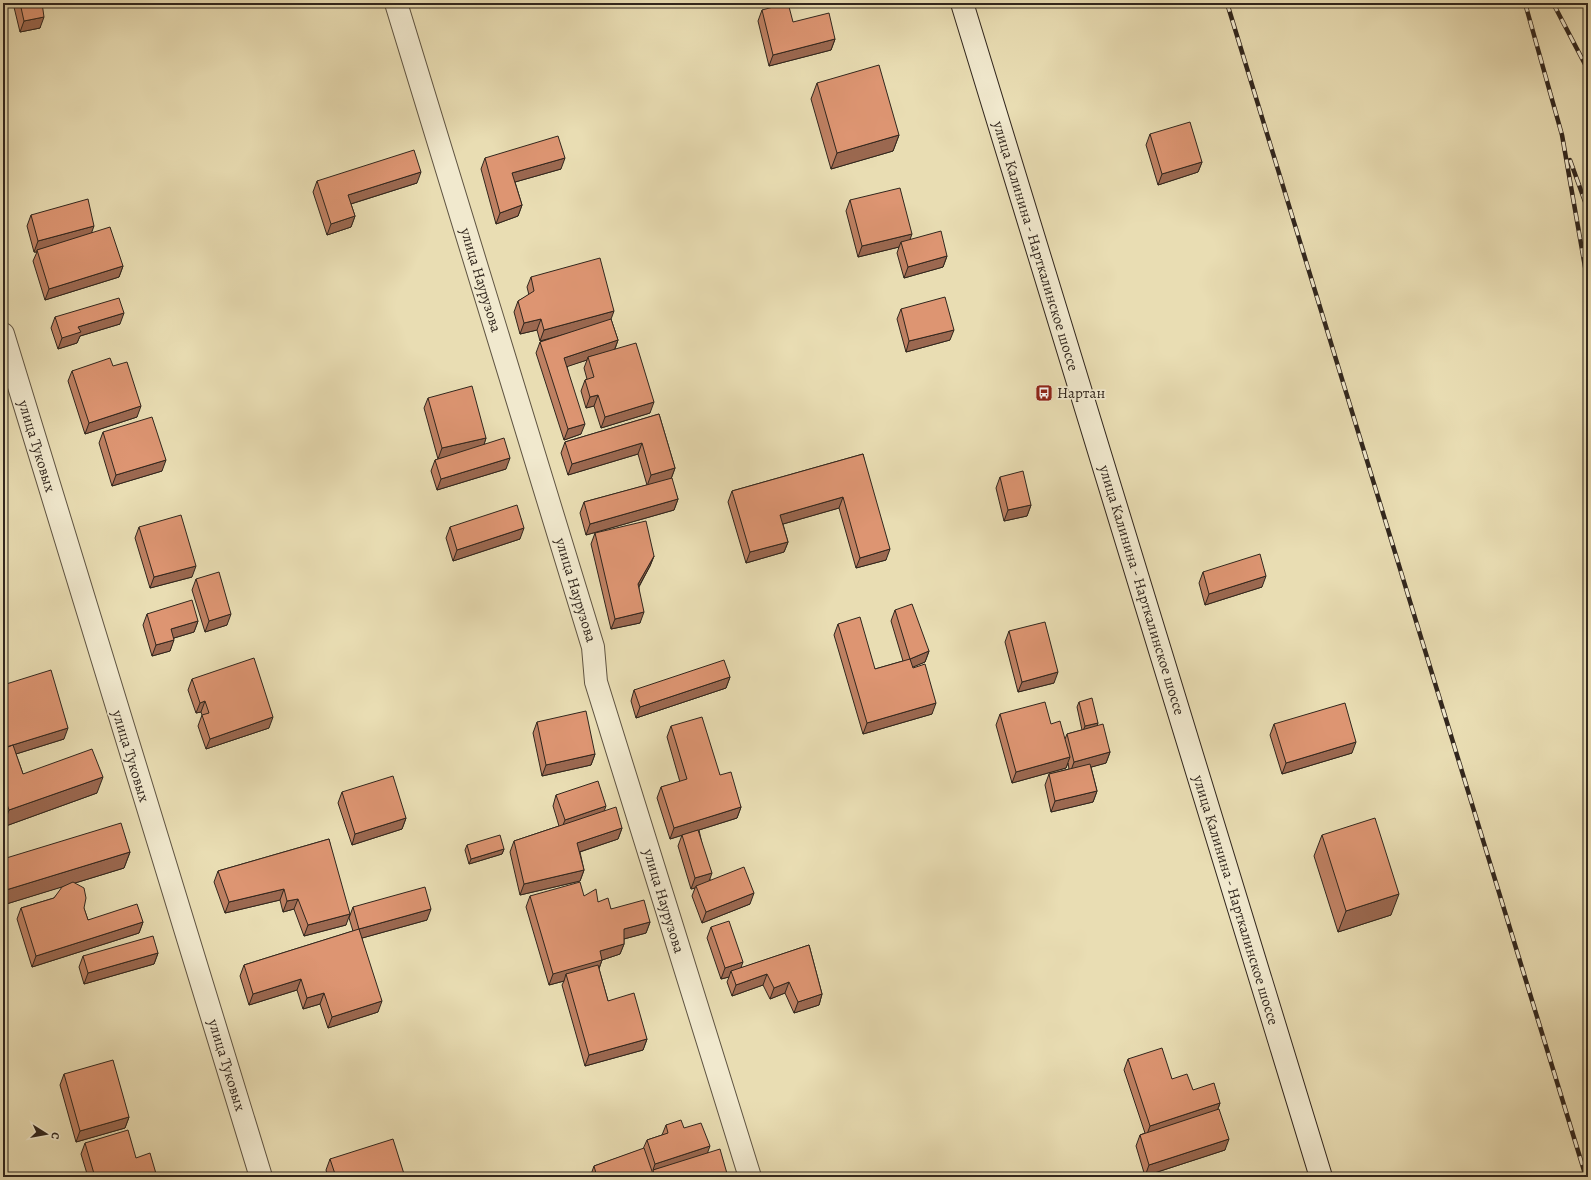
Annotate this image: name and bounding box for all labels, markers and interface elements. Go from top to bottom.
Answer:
street label: улица Калинина - Нарткалинское шоссе [988,118,1084,374]
street label: улица Наурузова [455,224,506,335]
bus stop icon: Нартан [1034,383,1054,403]
place label: Нартан [1057,383,1105,403]
street label: улица Туковых [13,397,61,495]
street label: улица Калинина - Нарткалинское шоссе [1094,462,1190,718]
street label: улица Наурузова [550,534,601,645]
street label: улица Туковых [107,707,155,805]
street label: улица Калинина - Нарткалинское шоссе [1188,772,1284,1028]
street label: улица Наурузова [638,845,689,956]
street label: улица Туковых [203,1016,251,1114]
north arrow [26,1114,66,1154]
text: С [47,1131,63,1141]

